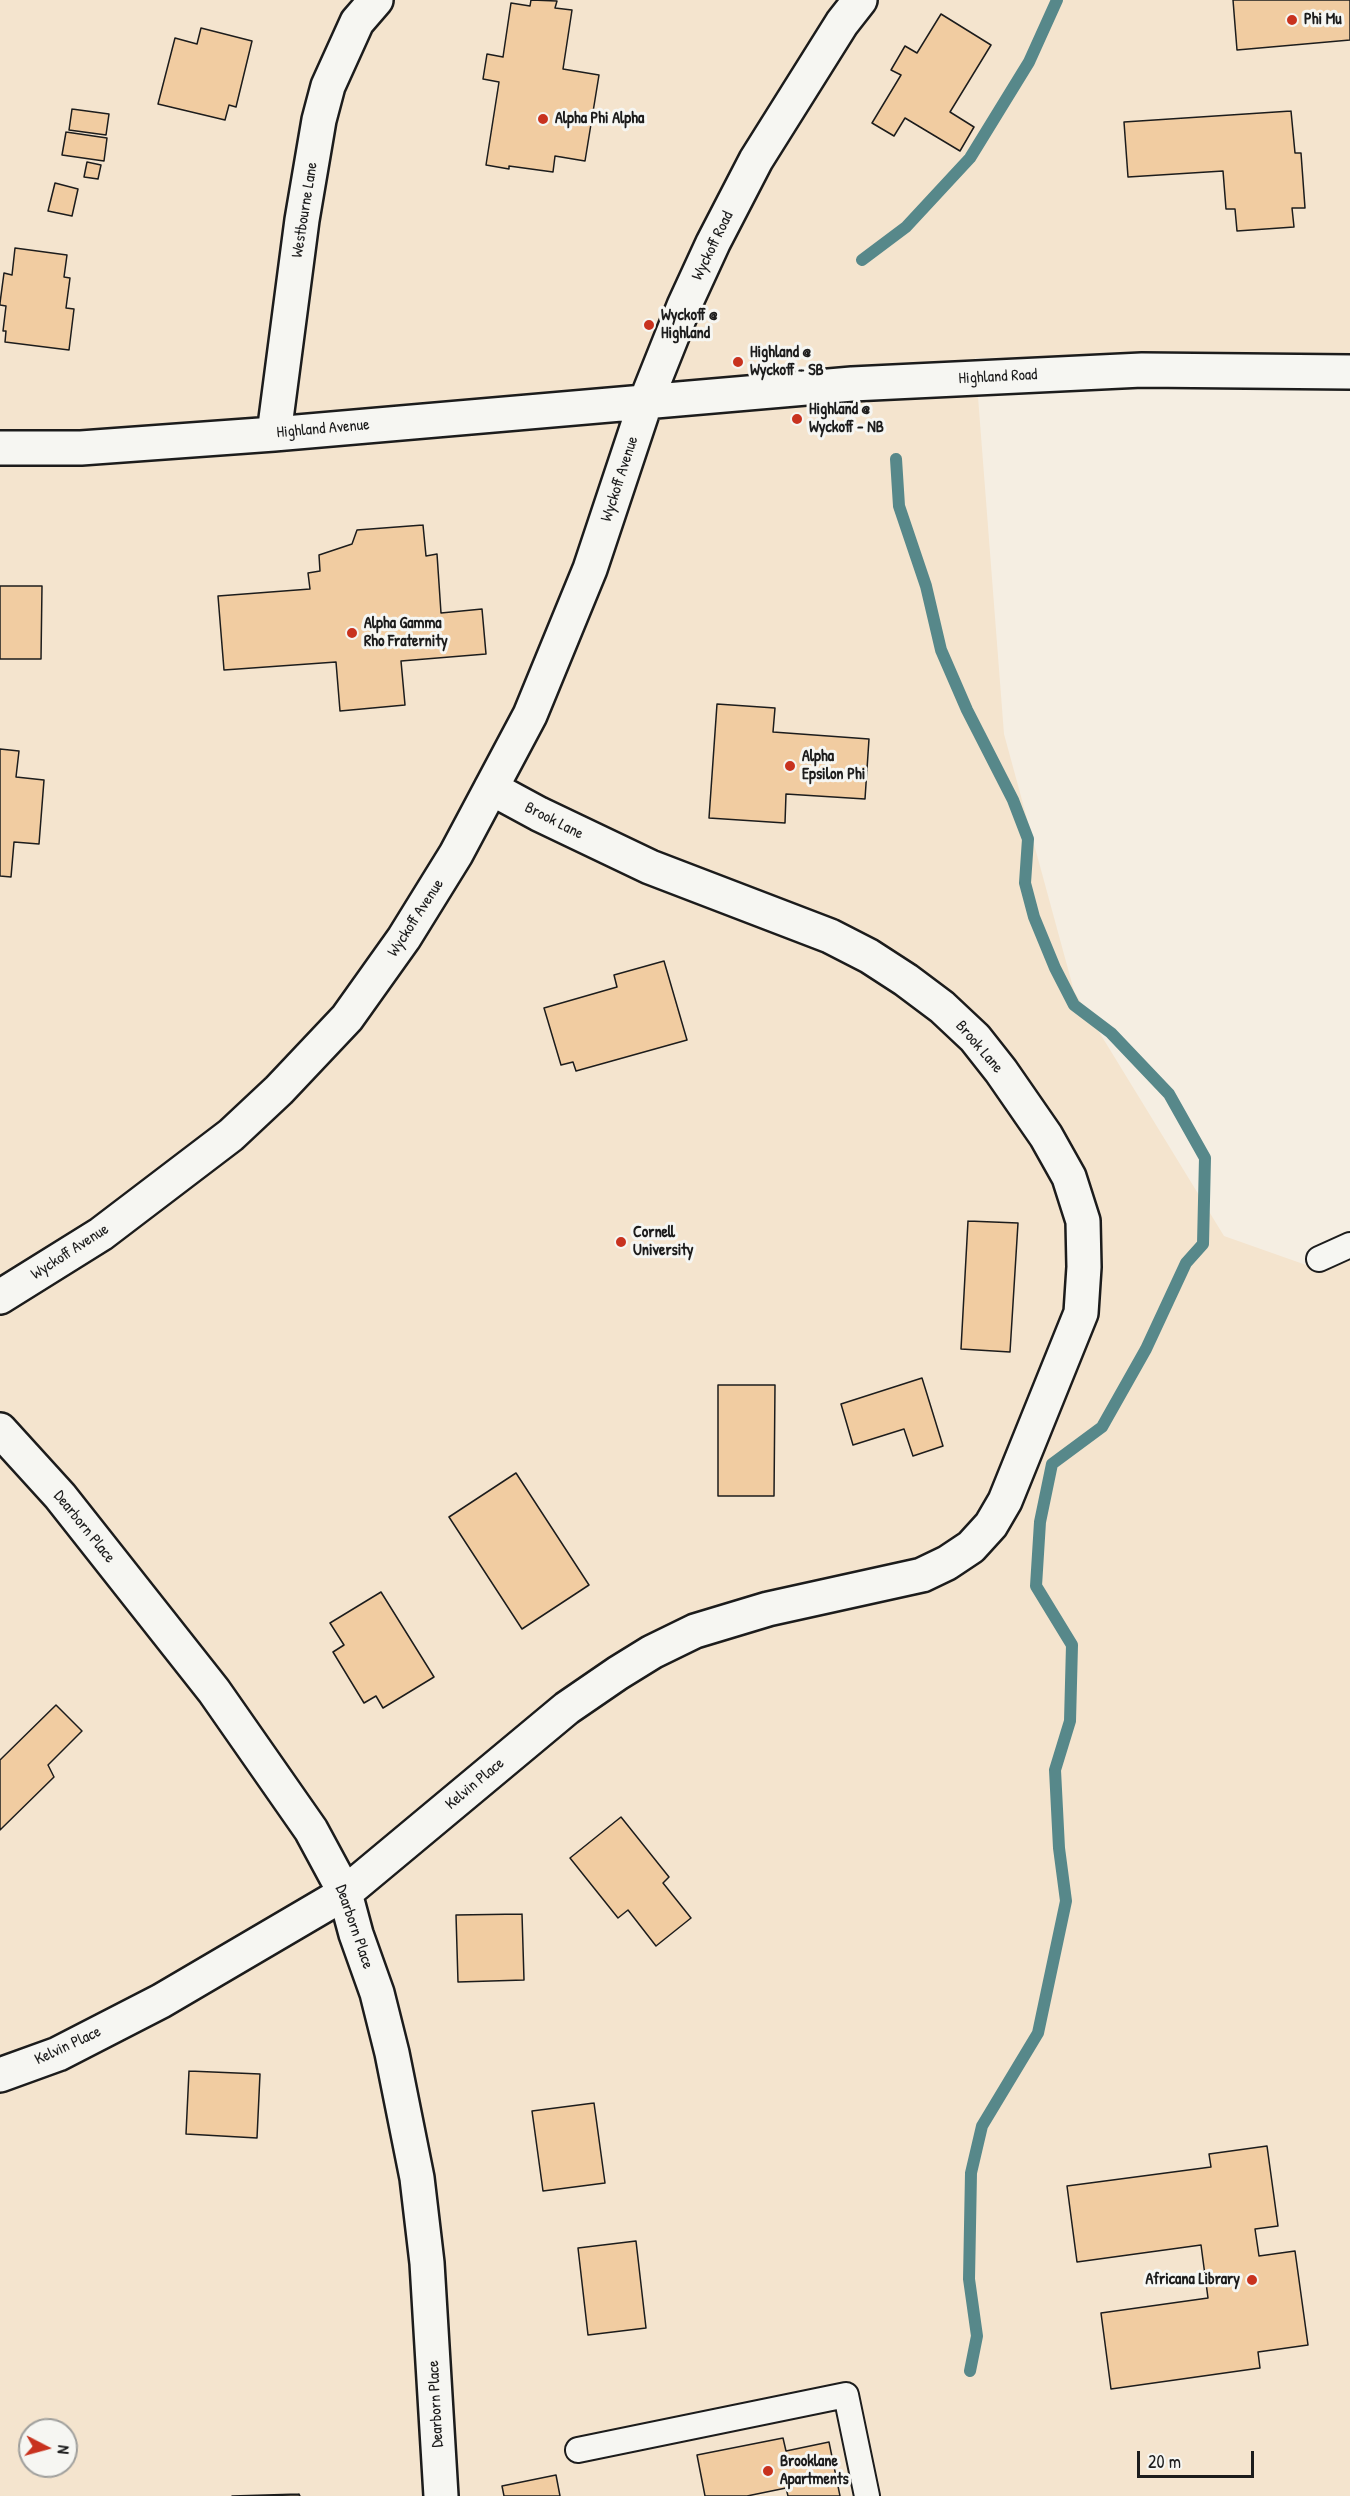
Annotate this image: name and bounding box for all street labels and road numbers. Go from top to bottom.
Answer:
street label: Westbourne Lane [288,161,322,259]
street label: Wyckoff Road [688,208,738,284]
street label: Highland Road [958,365,1038,389]
street label: Highland Avenue [276,415,370,443]
street label: Wyckoff Avenue [597,434,643,524]
street label: Brook Lane [521,798,587,844]
street label: Wyckoff Avenue [384,876,448,960]
street label: Brook Lane [951,1017,1007,1077]
street label: Wyckoff Avenue [28,1220,112,1284]
street label: Dearborn Place [49,1487,119,1567]
street label: Kelvin Place [442,1754,508,1814]
street label: Dearborn Place [331,1883,377,1971]
street label: Kelvin Place [32,2022,104,2070]
street label: Dearborn Place [424,2360,448,2448]

